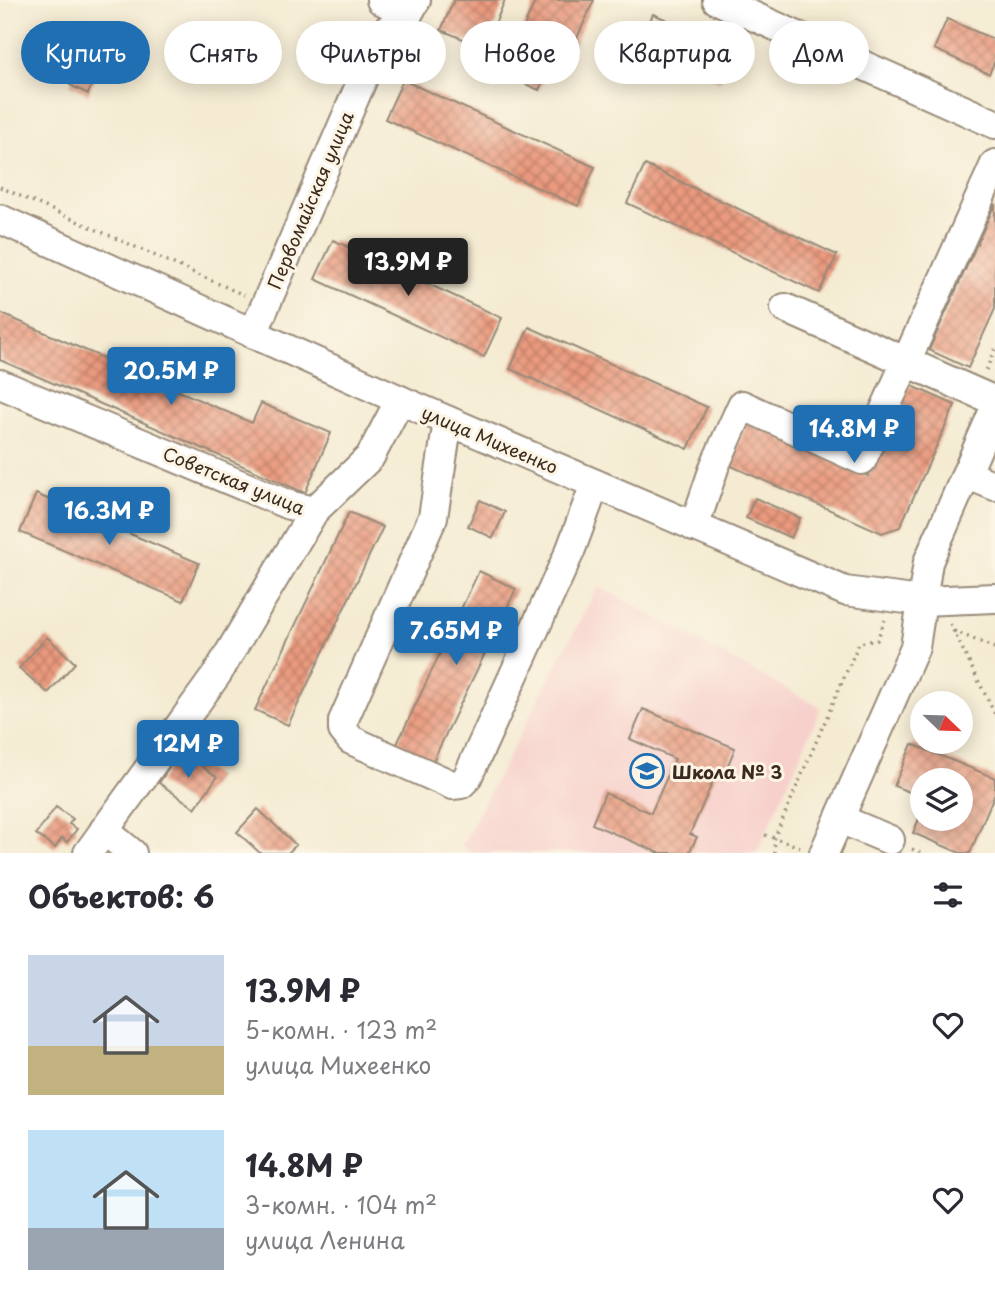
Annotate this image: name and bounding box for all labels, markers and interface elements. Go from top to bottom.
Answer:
chip: Купить [21,21,150,84]
chip: Снять [164,21,282,84]
chip: Фильтры [296,21,446,84]
chip: Новое [460,21,580,84]
chip: Квартира [594,21,755,84]
chip: Дом [769,21,869,84]
street label: Первомайская улица [260,106,360,293]
pin: 13.9M ₽ [343,238,473,298]
text: 13.9M ₽ [364,243,452,278]
pin: 20.5M ₽ [106,348,236,407]
text: 20.5M ₽ [123,352,219,387]
street label: улица Михеенко [418,398,562,480]
pin: 14.8M ₽ [789,406,919,465]
text: 14.8M ₽ [809,410,899,445]
street label: Советская улица [159,439,310,521]
pin: 16.3M ₽ [44,488,174,547]
text: 16.3M ₽ [64,492,154,527]
pin: 7.65M ₽ [391,608,521,667]
text: 7.65M ₽ [410,612,502,647]
north arrow [910,691,973,754]
map controls [910,691,973,831]
pin: 12M ₽ [139,720,237,780]
text: 12M ₽ [153,725,223,760]
school or university icon: Школа № 3 [628,752,666,790]
place label: Школа № 3 [672,758,782,785]
button: layers [910,768,973,831]
text: Объектов: 6 [28,873,214,918]
icon: filters [929,876,967,914]
text: 13.9M ₽ [245,967,360,1012]
icon: home [84,983,168,1067]
icon: heart [929,1006,967,1044]
text: 5-комн. · 123 m² [245,1012,437,1047]
text: улица Михеенко [245,1047,431,1082]
text: 14.8M ₽ [245,1142,363,1187]
icon: home [84,1158,168,1242]
icon: heart [929,1181,967,1219]
text: 3-комн. · 104 m² [245,1187,437,1222]
text: улица Ленина [245,1222,405,1257]

